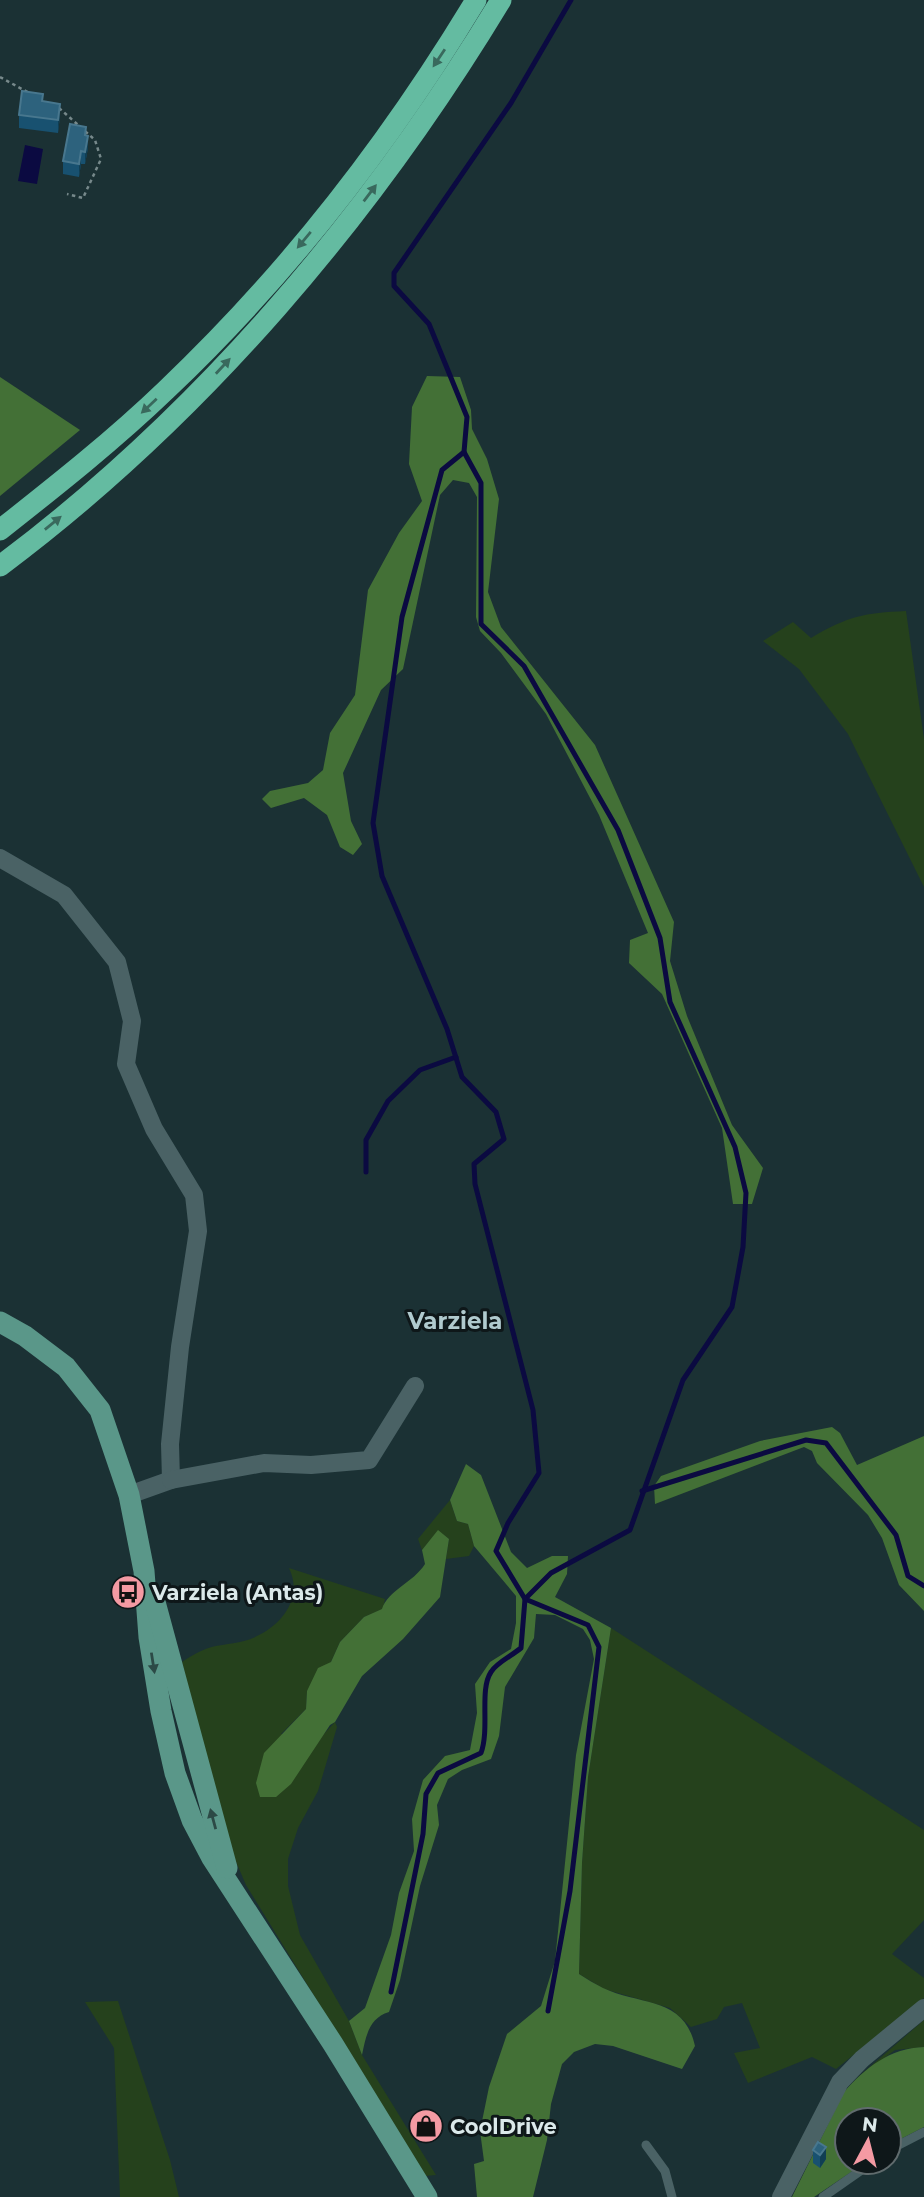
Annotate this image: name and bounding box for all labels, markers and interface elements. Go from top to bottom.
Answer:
one-way arrow [433,48,446,67]
one-way arrow [363,184,377,202]
one-way arrow [296,231,311,249]
one-way arrow [215,357,231,375]
one-way arrow [141,398,158,414]
one-way arrow [44,516,62,531]
district label: Varziela [406,1307,503,1335]
bus stop icon: Varziela (Antas) [109,1573,147,1611]
place label: Varziela (Antas) [151,1580,323,1605]
one-way arrow [148,1652,159,1674]
one-way arrow [207,1808,218,1830]
north arrow [833,2106,903,2176]
shop icon: CoolDrive [407,2107,445,2145]
text: N [861,2112,879,2137]
place label: CoolDrive [450,2114,557,2139]

